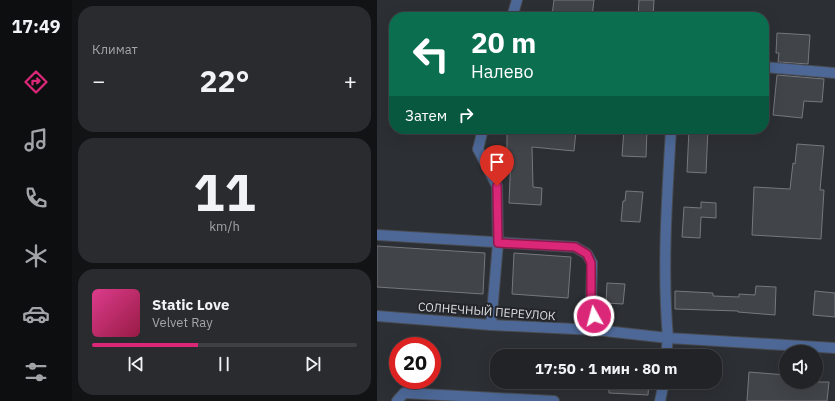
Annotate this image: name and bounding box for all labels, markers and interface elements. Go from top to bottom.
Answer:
text: 17:49 [11,15,61,38]
text: 20 m [471,24,536,61]
icon: left [405,28,457,80]
text: Климат [92,41,138,58]
text: Налево [471,60,534,83]
text: 22° [199,61,250,100]
text: − [92,66,105,95]
text: + [344,66,357,95]
icon: directions [22,68,50,96]
icon: right [455,104,477,126]
text: Затем [405,106,447,125]
icon: music [22,126,50,154]
pin [480,145,514,186]
icon: arrive [486,151,508,173]
text: 11 [193,158,256,225]
icon: phone [22,184,50,212]
text: km/h [209,218,240,235]
icon: climate [22,242,50,270]
text: Static Love [152,295,229,314]
position arrow [573,295,615,337]
street label: СОЛНЕЧНЫЙ ПЕРЕУЛОК [418,299,556,323]
icon: car [22,300,50,328]
text: Velvet Ray [152,314,213,331]
speed limit sign: 20 [389,337,441,389]
map controls [779,345,823,389]
button: sound [779,345,823,389]
icon: previous [125,353,147,375]
icon: pause [213,353,235,375]
icon: next [302,353,324,375]
icon: filters [22,358,50,386]
text: 17:50 · 1 мин · 80 m [535,359,677,378]

